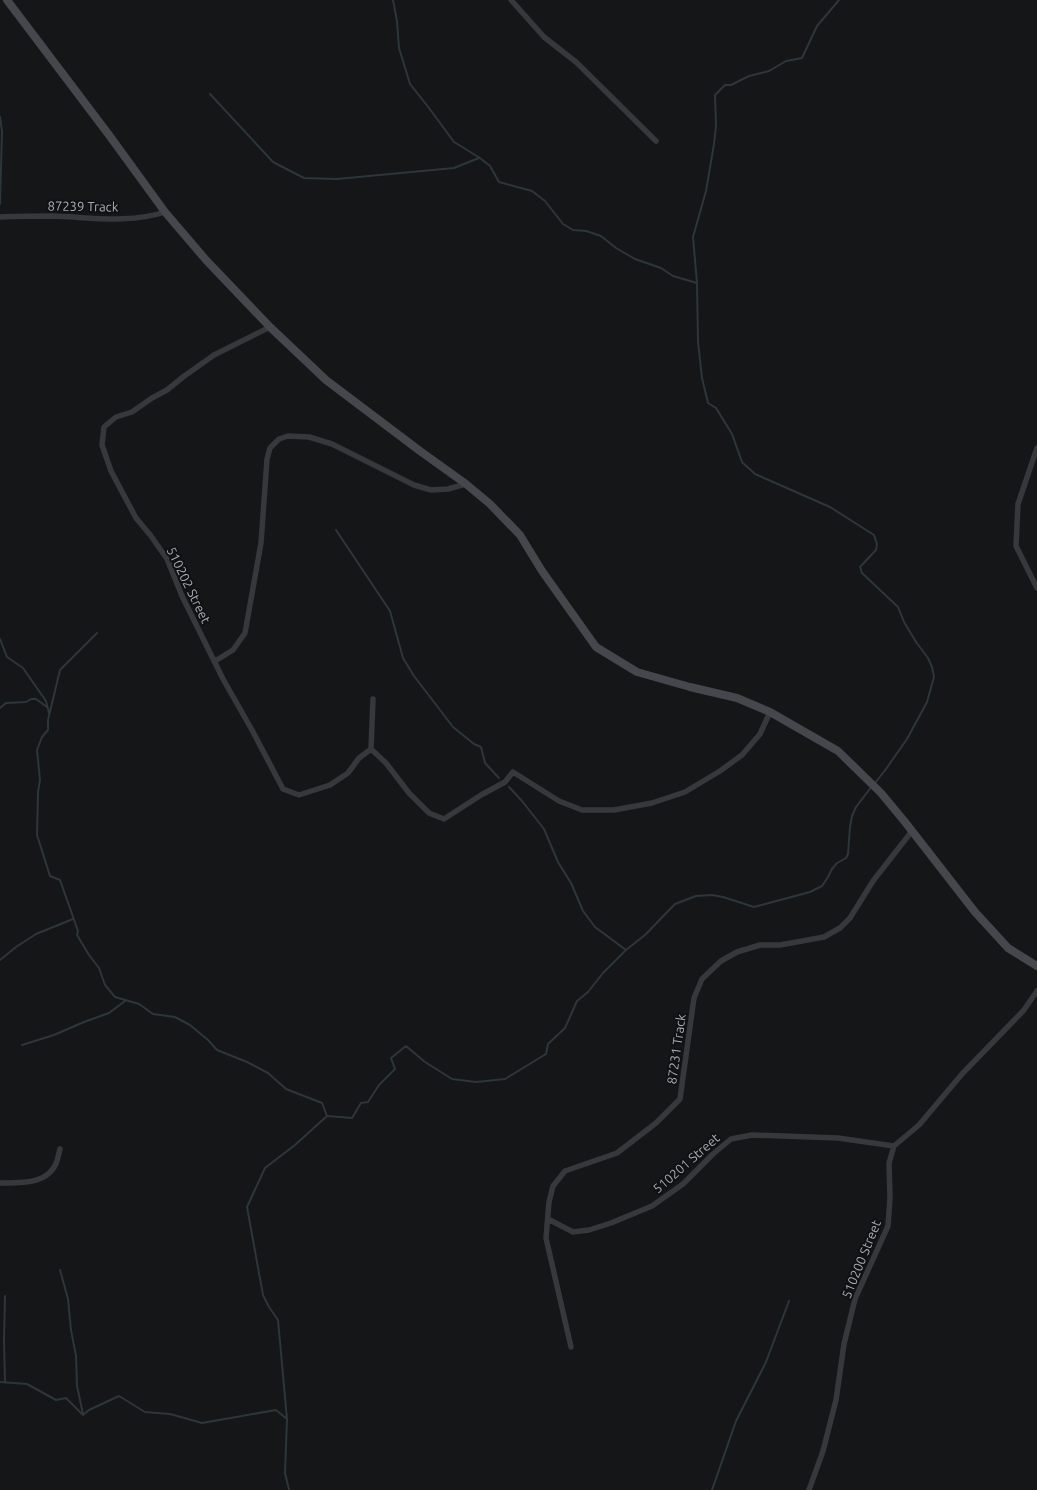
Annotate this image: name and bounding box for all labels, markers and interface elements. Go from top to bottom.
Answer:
street label: 87239 Track [48,198,119,214]
street label: 510202 Street [164,545,214,625]
street label: 87231 Track [664,1013,688,1085]
street label: 510201 Street [650,1130,722,1196]
street label: 510200 Street [839,1218,883,1300]

